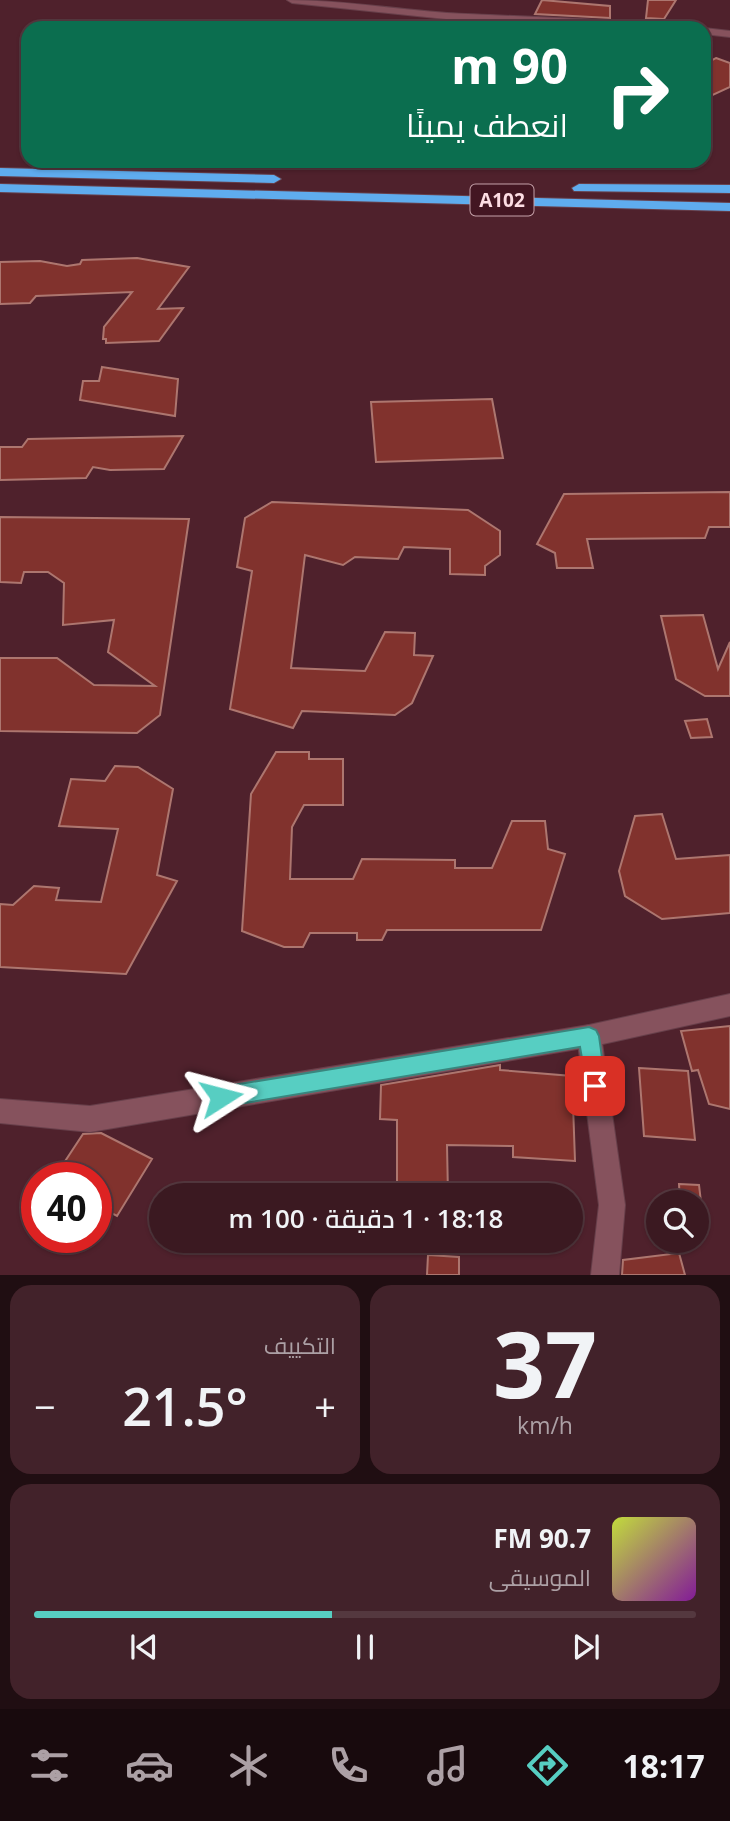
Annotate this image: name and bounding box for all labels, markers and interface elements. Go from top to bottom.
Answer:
text: 90 m [451,32,568,98]
icon: right [592,49,683,140]
text: انعطف يمينًا [406,103,568,146]
road number: A102 [470,184,534,216]
pin [565,1056,625,1116]
position arrow [184,1060,258,1134]
icon: arrive [576,1067,614,1105]
speed limit sign: 40 [21,1162,112,1253]
map controls [646,1190,709,1253]
button: search [646,1190,709,1253]
text: 18:18 · 1 دقيقة · 100 m [229,1200,503,1236]
text: 37 [493,1301,597,1425]
text: التكييف [264,1329,336,1361]
text: 21.5° [122,1370,248,1441]
text: − [34,1380,56,1432]
text: + [314,1380,336,1432]
text: km/h [517,1409,573,1441]
text: 90.7 FM [493,1520,591,1556]
text: الموسيقى [489,1561,591,1593]
icon: previous [125,1628,163,1666]
icon: pause [346,1628,384,1666]
icon: next [567,1628,605,1666]
icon: filters [25,1741,74,1790]
icon: car [125,1741,174,1790]
icon: climate [224,1741,273,1790]
icon: phone [324,1741,373,1790]
icon: music [423,1741,472,1790]
icon: directions [523,1741,572,1790]
text: 18:17 [622,1744,705,1787]

